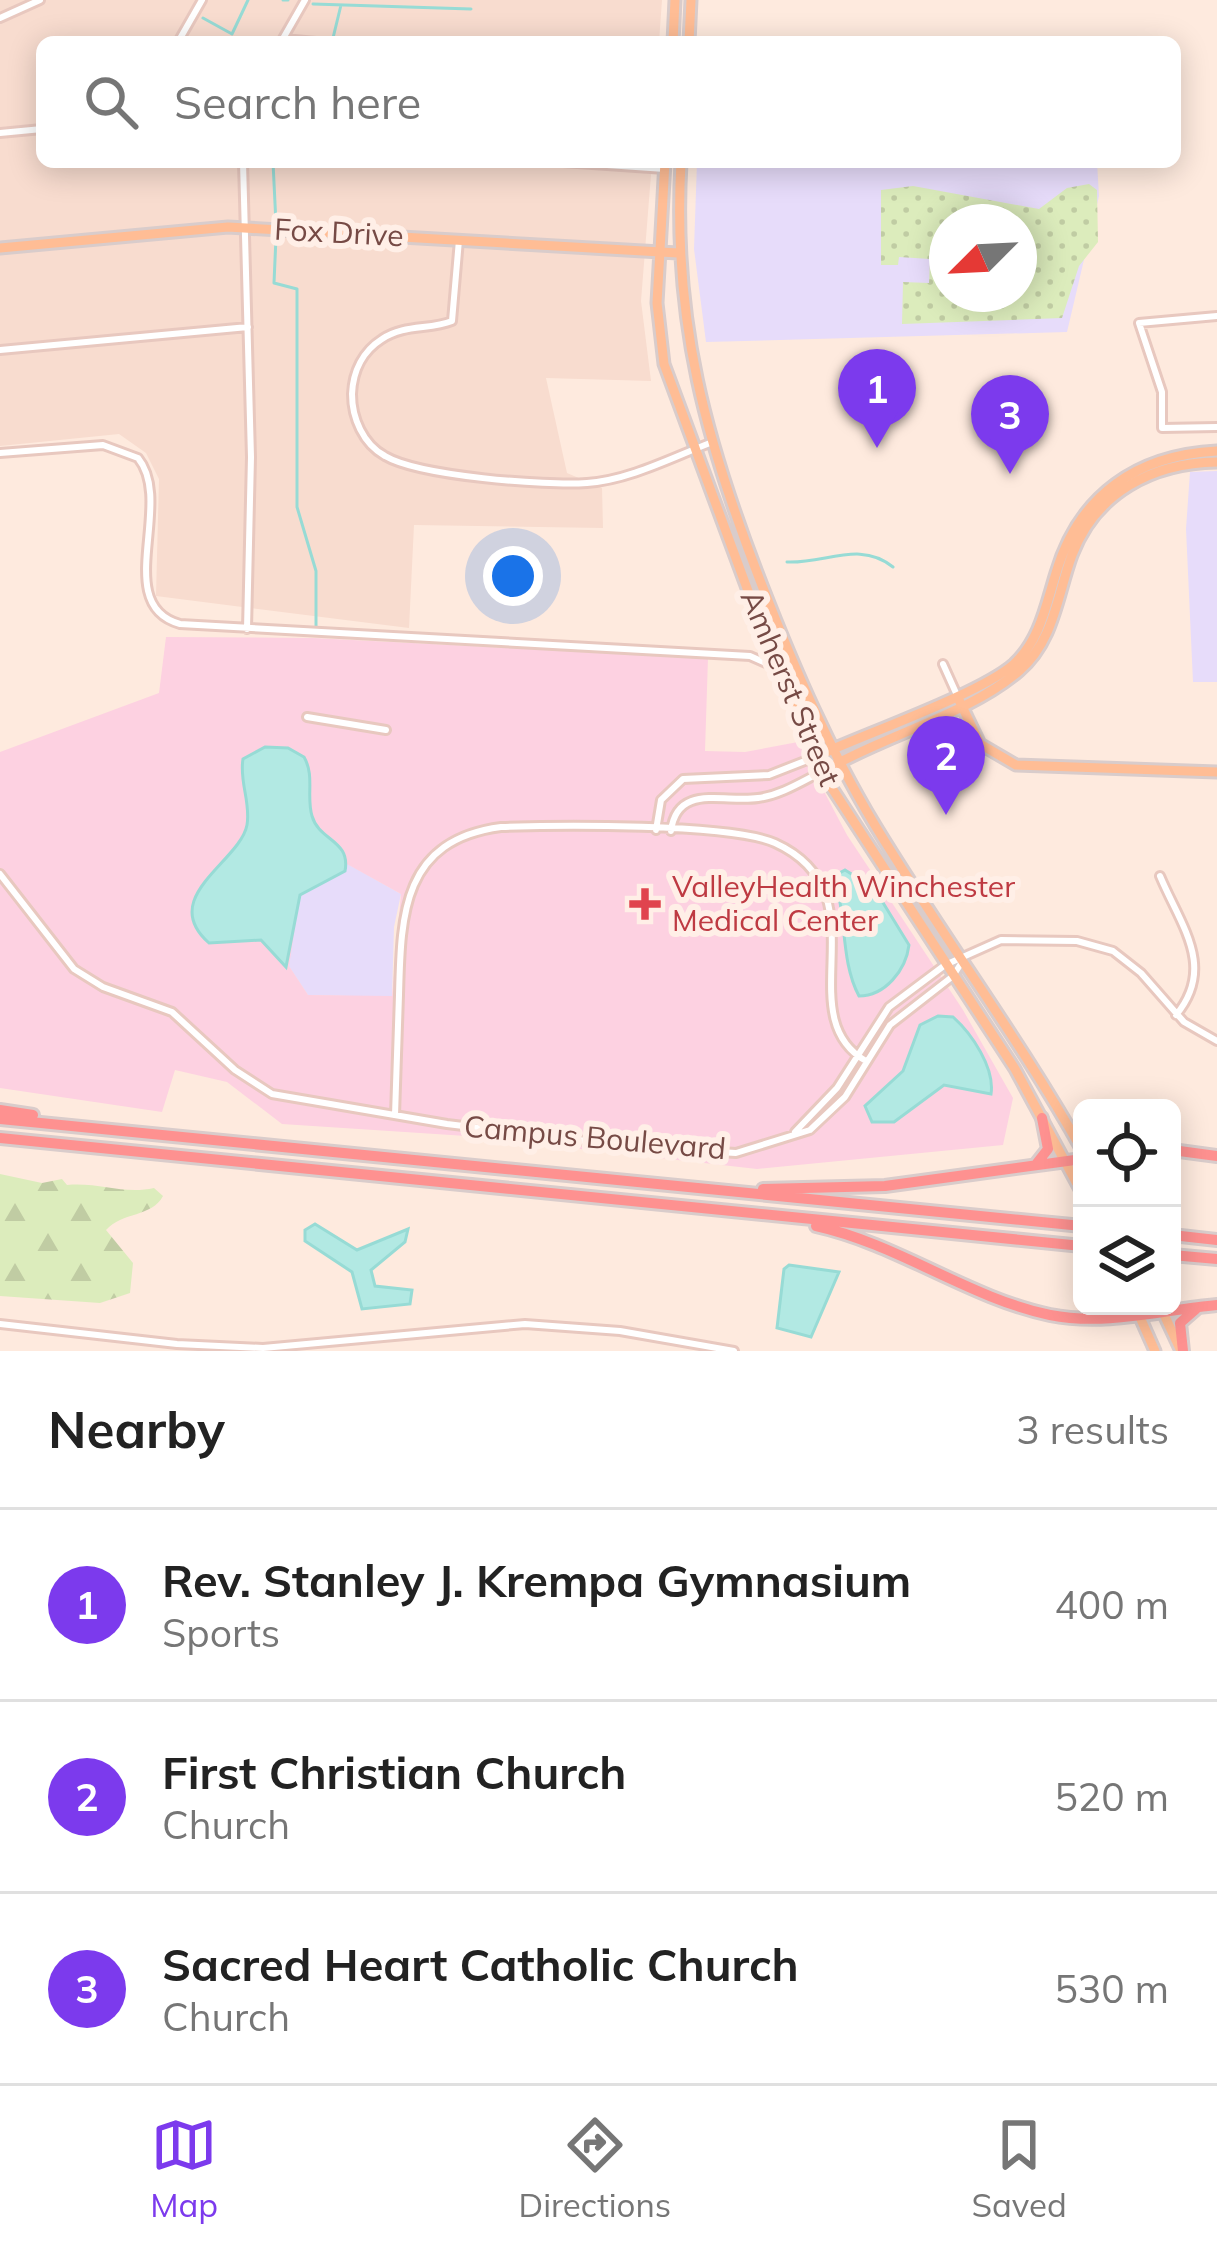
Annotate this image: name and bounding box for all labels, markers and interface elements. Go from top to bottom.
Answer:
search box [36,36,1181,168]
icon: search [78,69,144,135]
text: Search here [174,74,421,130]
north arrow [929,204,1037,312]
street label: Fox Drive [273,210,405,254]
pin: 1 [838,349,916,448]
pin: 3 [971,375,1049,474]
your location [483,546,543,606]
street label: Amherst Street [733,584,849,791]
pin: 2 [907,716,985,815]
place label: ValleyHealth Winchester Medical Center [672,867,1015,939]
marker: ValleyHealth Winchester Medical Center [629,888,661,920]
map controls [1073,1099,1181,1315]
button: locate [1073,1099,1181,1207]
street label: Campus Boulevard [463,1107,728,1167]
button: layers [1073,1207,1181,1315]
text: Nearby [48,1397,225,1461]
text: 3 results [1016,1405,1169,1454]
text: Rev. Stanley J. Krempa Gymnasium [162,1552,911,1608]
text: 1 [75,1580,99,1629]
text: 400 m [1054,1580,1169,1629]
text: Sports [162,1608,280,1657]
text: First Christian Church [162,1744,626,1800]
text: 2 [75,1772,99,1821]
text: 520 m [1054,1772,1169,1821]
text: Church [162,1800,290,1849]
text: Sacred Heart Catholic Church [162,1936,799,1992]
text: 3 [75,1964,99,2013]
text: 530 m [1054,1964,1169,2013]
text: Church [162,1992,290,2041]
tab: Map [150,2112,218,2225]
tab: Directions [519,2112,671,2225]
tab: Saved [972,2112,1067,2225]

